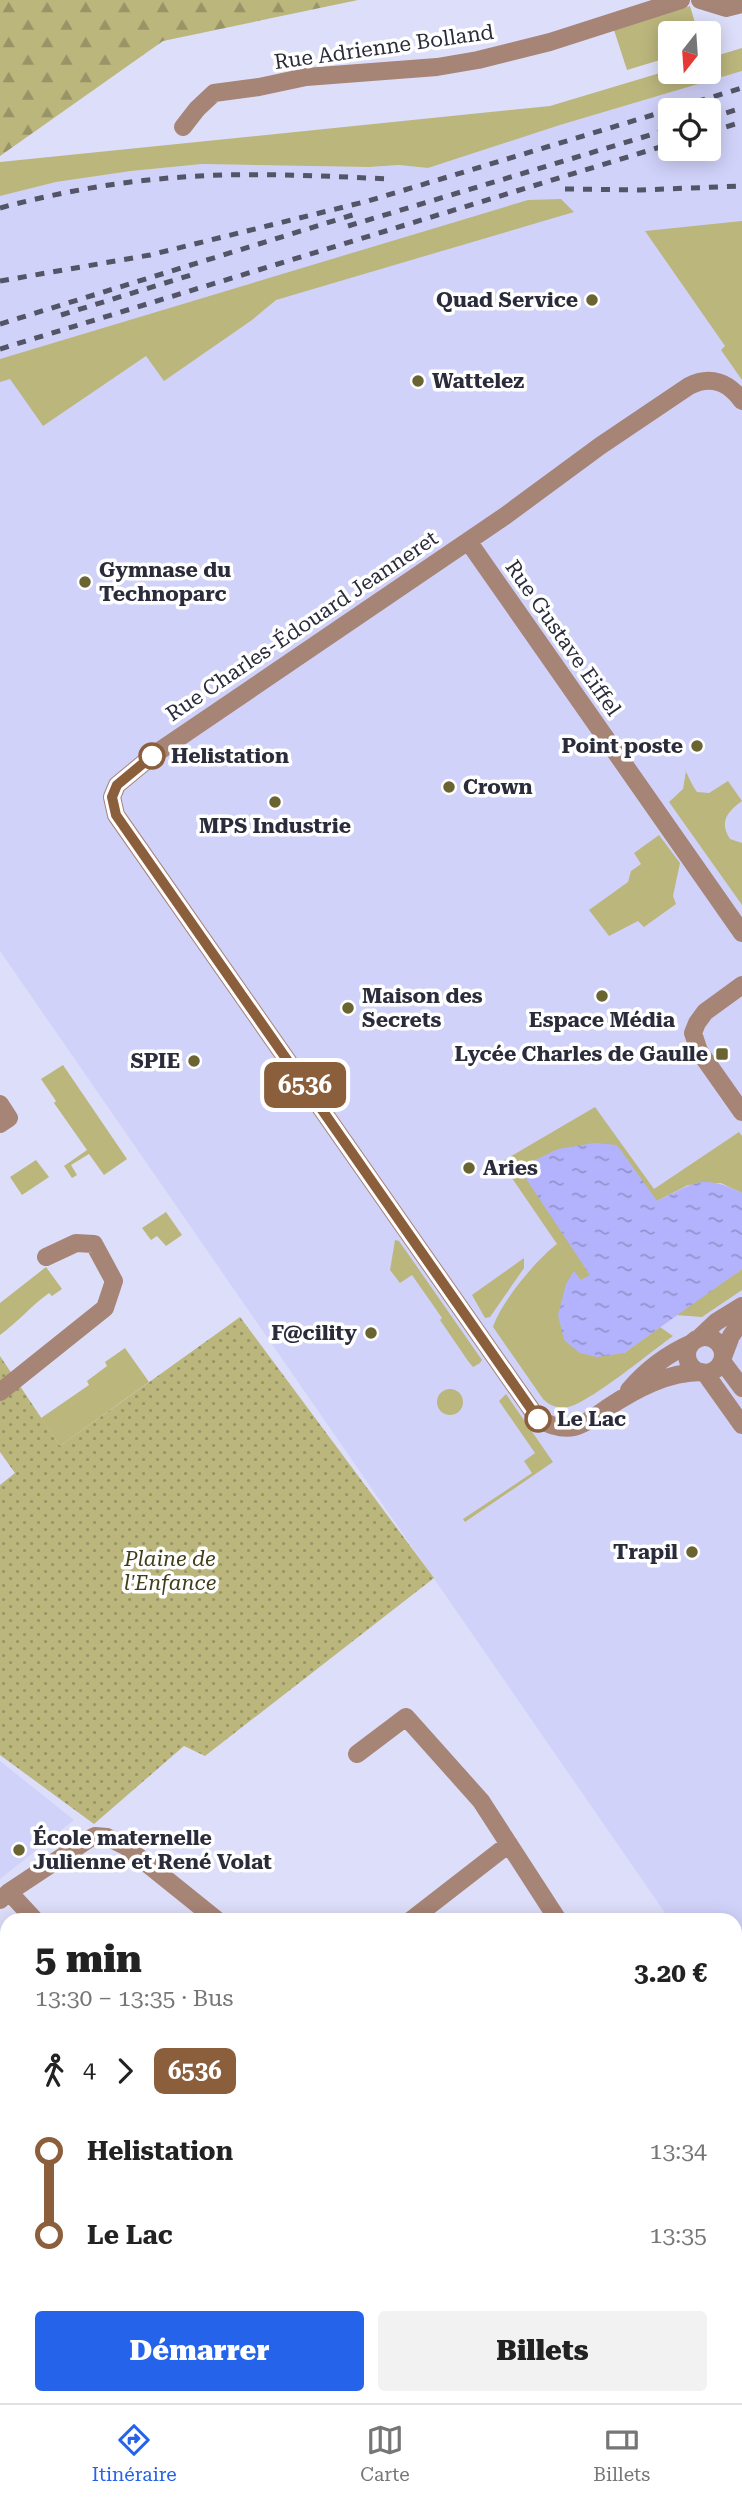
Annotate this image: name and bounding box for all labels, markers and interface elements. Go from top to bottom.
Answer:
street label: Rue Adrienne Bolland [273,20,496,74]
north arrow [658,21,721,84]
map controls [658,21,721,161]
button: locate [658,98,721,161]
place label: Quad Service [436,288,578,312]
marker: Quad Service [584,292,600,308]
place label: Wattelez [432,369,524,393]
marker: Wattelez [410,373,426,389]
street label: Rue Charles-Édouard Jeanneret [161,525,442,726]
street label: Rue Gustave Eiffel [500,556,626,721]
place label: Gymnase du Technoparc [99,558,231,606]
marker: Gymnase du Technoparc [77,574,93,590]
place label: Point poste [562,734,683,758]
marker: Point poste [689,738,705,754]
marker: Helistation [139,743,165,769]
place label: Helistation [171,744,289,768]
place label: Crown [463,775,533,799]
marker: Crown [441,779,457,795]
marker: MPS Industrie [267,794,283,810]
place label: MPS Industrie [199,814,351,838]
place label: Maison des Secrets [362,984,483,1032]
marker: Espace Média [594,988,610,1004]
marker: Maison des Secrets [340,1000,356,1016]
place label: Espace Média [529,1008,676,1032]
place label: Lycée Charles de Gaulle [454,1042,708,1066]
marker: Lycée Charles de Gaulle [714,1046,730,1062]
place label: SPIE [130,1049,180,1073]
marker: SPIE [186,1053,202,1069]
line badge: 6536 [256,1062,354,1108]
text: 6536 [278,1071,332,1099]
place label: Aries [483,1156,538,1180]
marker: Aries [461,1160,477,1176]
place label: F@cility [271,1321,357,1345]
marker: F@cility [363,1325,379,1341]
marker: Le Lac [525,1406,551,1432]
place label: Le Lac [557,1407,626,1431]
place label: Trapil [613,1540,678,1564]
marker: Trapil [684,1544,700,1560]
park label: Plaine de l'Enfance [123,1547,216,1595]
place label: École maternelle Julienne et René Volat [33,1825,272,1874]
marker: École maternelle Julienne et René Volat [11,1842,27,1858]
text: 5 min [35,1937,142,1981]
text: 3.20 € [634,1958,707,1988]
text: 13:30 – 13:35 · Bus [35,1985,233,2012]
icon: walk [35,2052,73,2090]
icon: forward [106,2052,144,2090]
text: 4 [83,2057,96,2084]
text: 6536 [168,2057,222,2085]
text: Helistation [87,2136,233,2166]
text: 13:34 [650,2138,707,2165]
text: Le Lac [87,2220,173,2250]
text: 13:35 [650,2222,707,2249]
button: Démarrer [35,2311,364,2391]
button: Billets [378,2311,707,2391]
tab: Itinéraire [92,2421,177,2486]
tab: Carte [360,2421,410,2486]
tab: Billets [593,2421,650,2486]

